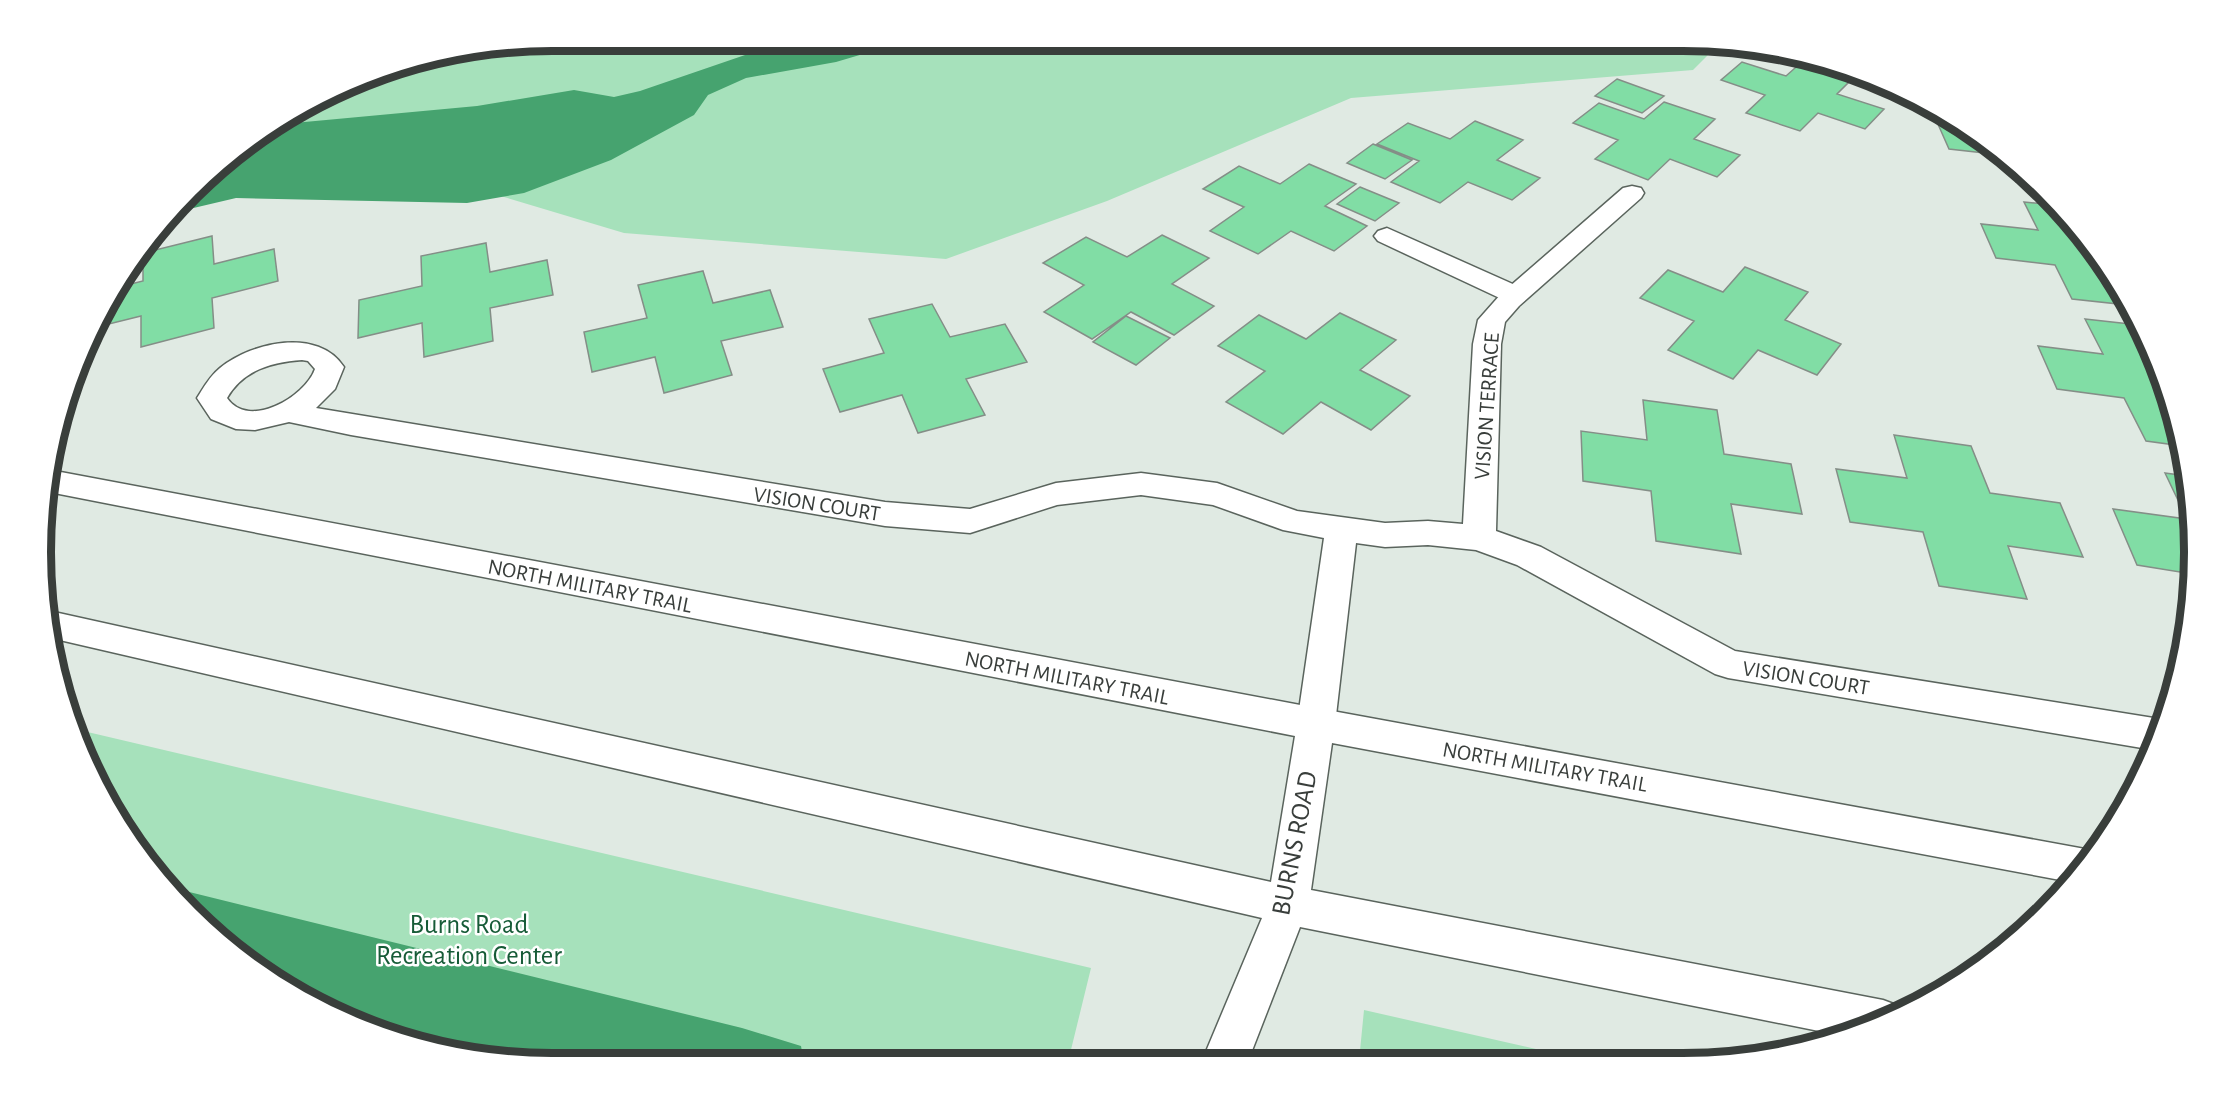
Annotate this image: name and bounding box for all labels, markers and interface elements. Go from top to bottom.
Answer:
street label: VISION TERRACE [1471,332,1503,480]
street label: VISION COURT [752,483,882,525]
street label: NORTH MILITARY TRAIL [486,555,694,617]
street label: NORTH MILITARY TRAIL [963,647,1171,709]
street label: VISION COURT [1741,657,1871,699]
street label: NORTH MILITARY TRAIL [1441,738,1650,796]
street label: BURNS ROAD [1267,769,1322,918]
park label: Burns Road Recreation Center [376,911,562,969]

